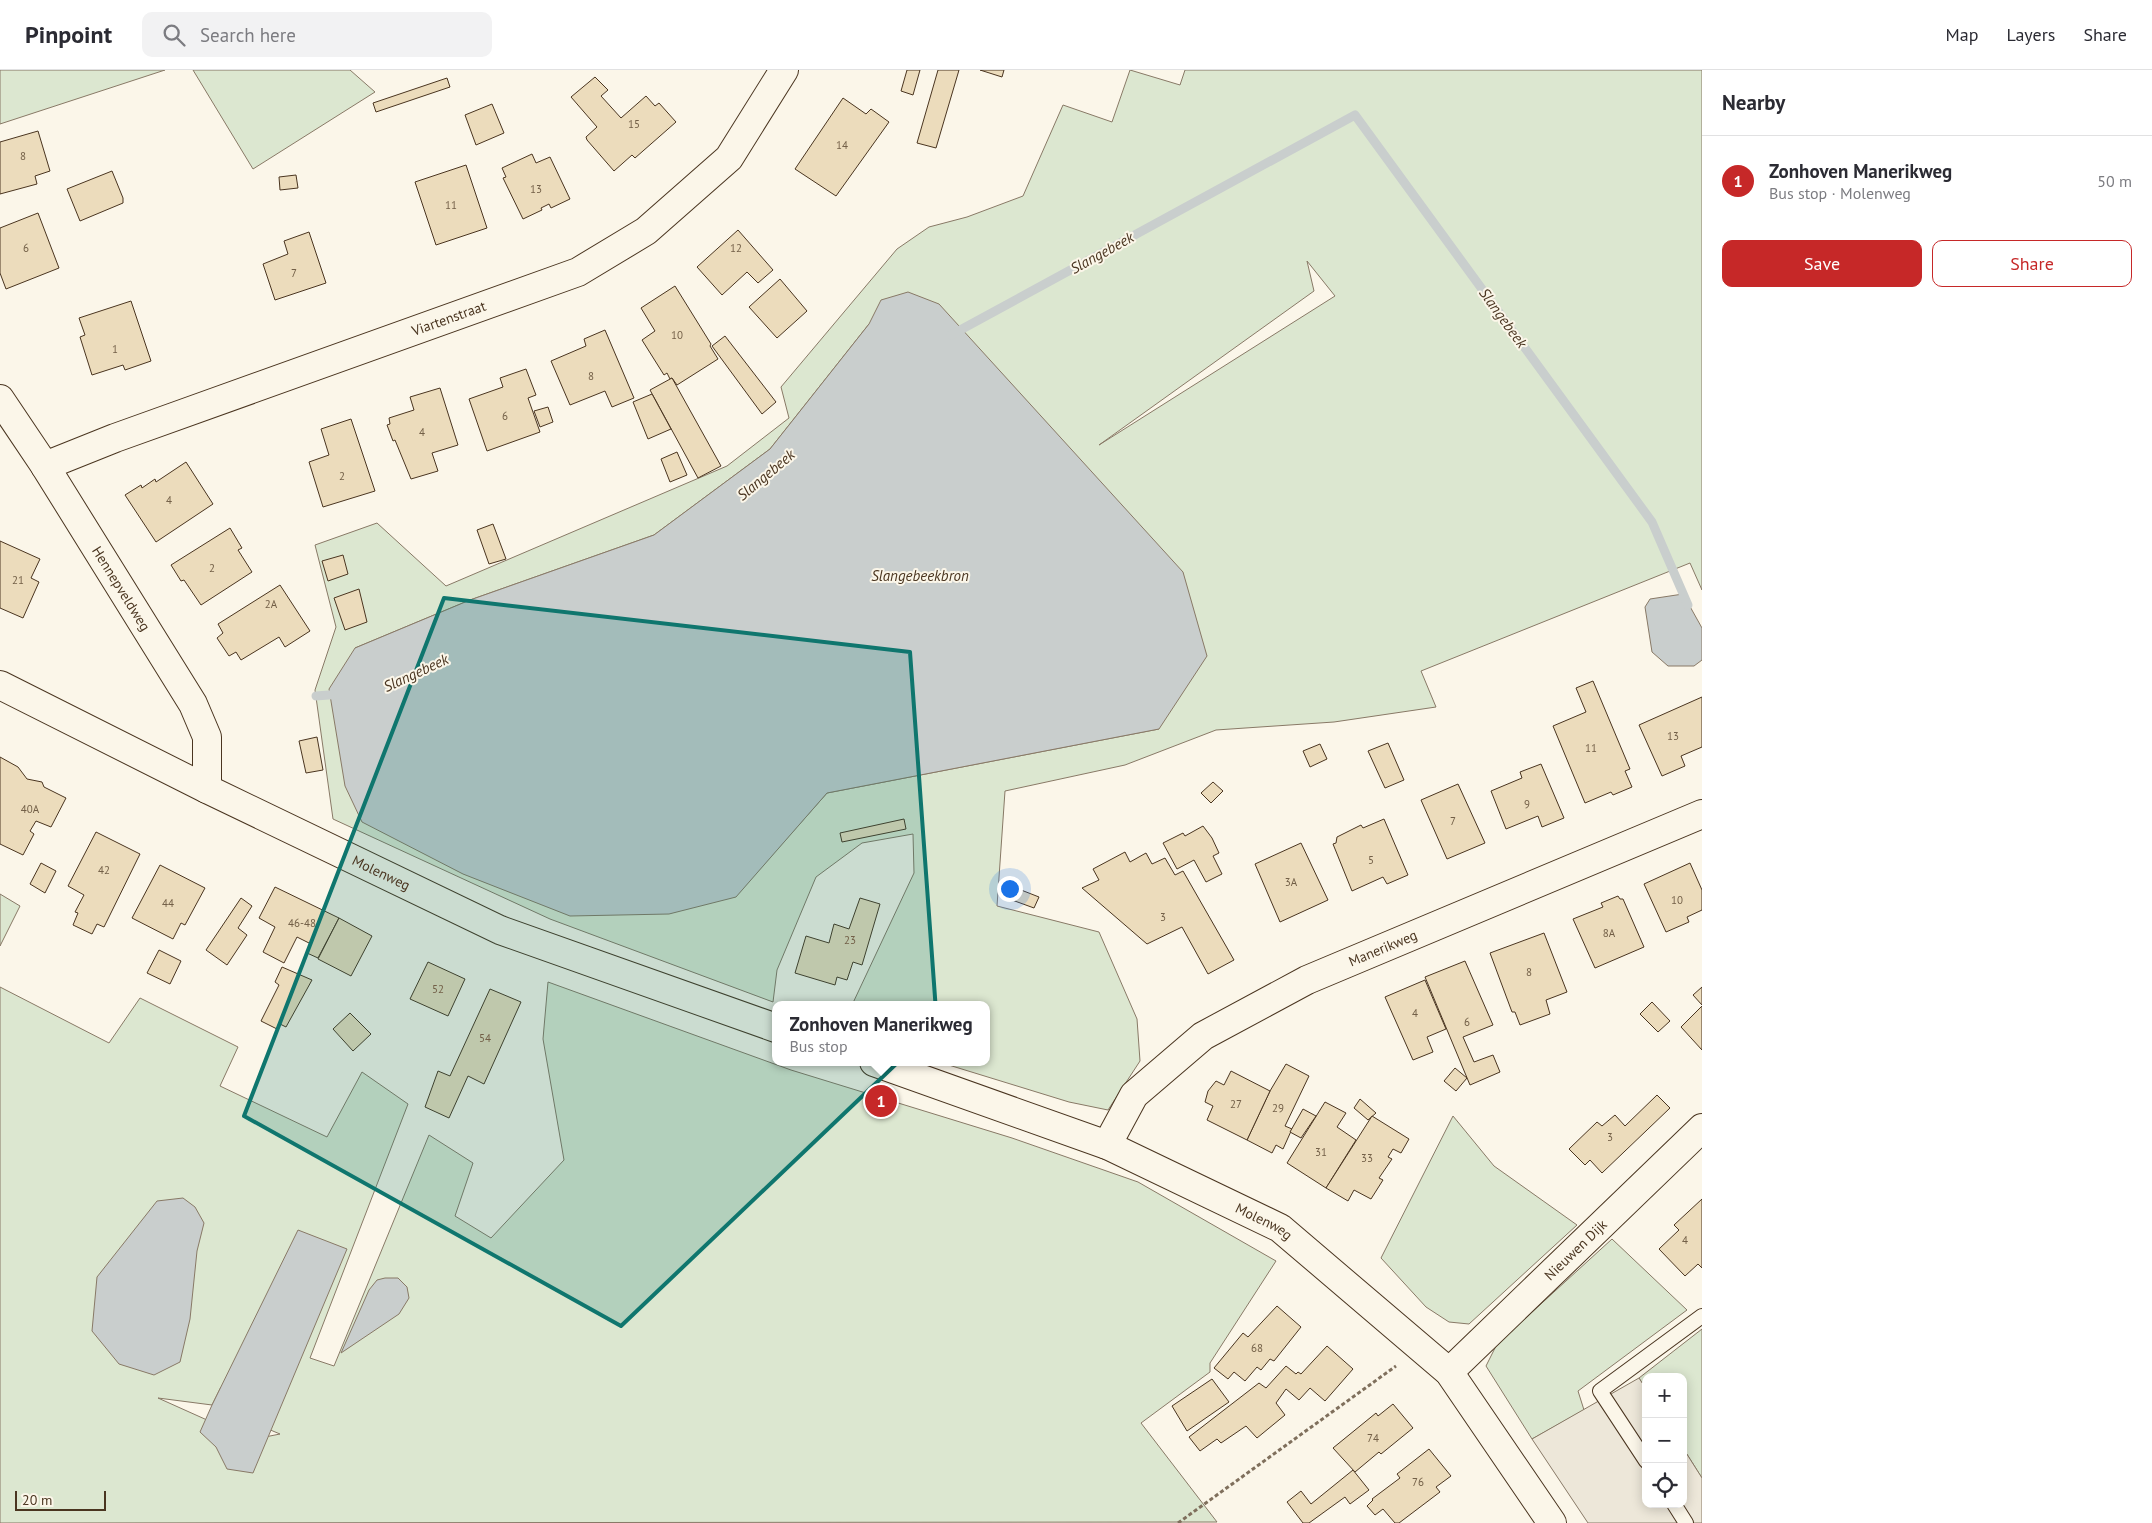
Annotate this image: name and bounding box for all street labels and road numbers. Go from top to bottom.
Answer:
street label: Viartenstraat [408,297,488,340]
street label: Hennepveldweg [88,543,154,634]
street label: Molenweg [349,851,413,894]
street label: Manerikweg [1346,926,1420,971]
street label: Molenweg [1233,1199,1296,1244]
street label: Nieuwen Dijk [1541,1215,1611,1284]

